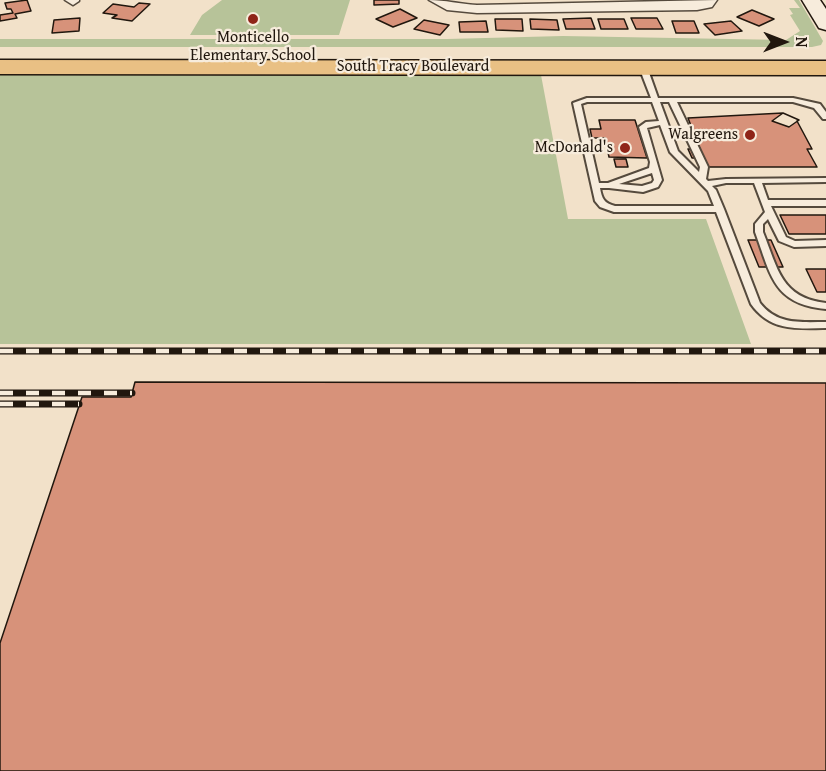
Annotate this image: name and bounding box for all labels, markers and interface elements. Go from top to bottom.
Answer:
marker: Monticello Elementary School [246,12,260,26]
north arrow [754,12,814,72]
place label: Monticello Elementary School [190,28,316,66]
text: N [790,37,814,47]
street label: South Tracy Boulevard [337,57,489,77]
place label: Walgreens [668,125,738,145]
marker: Walgreens [743,128,757,142]
place label: McDonald's [535,138,613,158]
marker: McDonald's [618,141,632,155]

